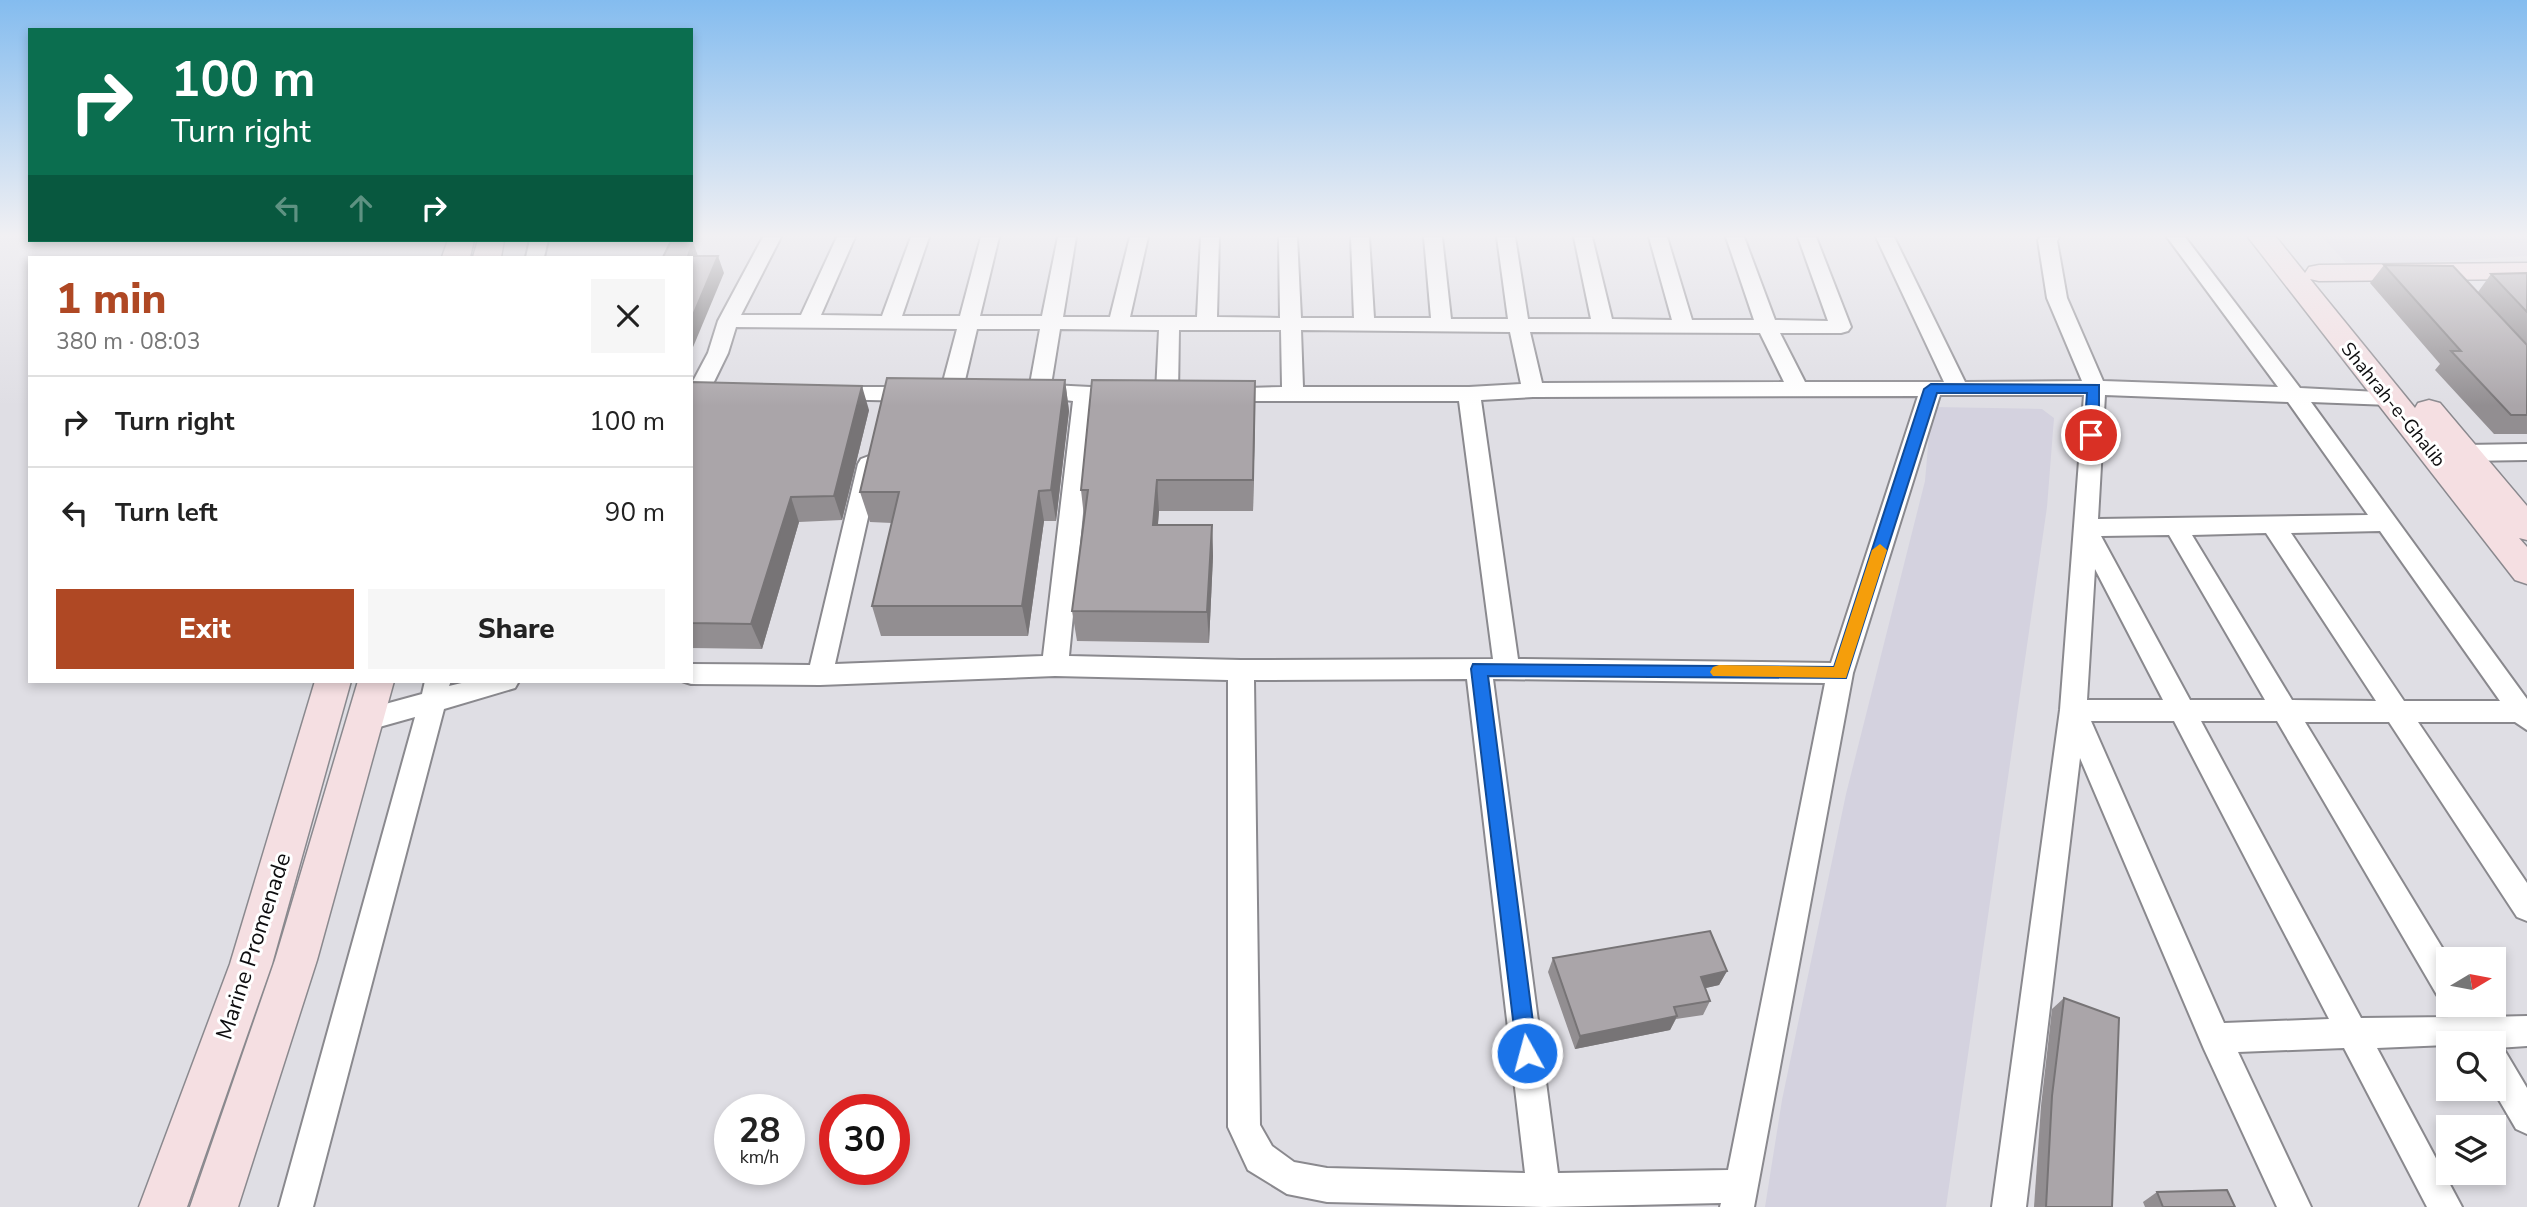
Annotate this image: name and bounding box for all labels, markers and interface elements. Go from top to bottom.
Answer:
text: 100 m [171,46,315,113]
icon: right [56,56,147,147]
text: Turn right [171,110,311,153]
icon: left [269,189,307,227]
icon: ahead [342,189,380,227]
icon: right [415,189,453,227]
text: 1 min [56,271,166,328]
button: close [591,279,665,353]
text: 380 m · 08:03 [56,326,201,357]
street label: Shahrah-e-Ghalib [2335,337,2452,472]
icon: right [56,403,94,441]
text: Turn right [115,404,234,439]
text: 100 m [589,404,665,439]
pin [2061,405,2121,465]
icon: arrive [2072,416,2110,454]
icon: left [56,494,94,532]
text: Turn left [115,495,218,530]
text: 90 m [605,495,665,530]
button: Exit [56,589,354,669]
button: Share [368,589,665,669]
street label: Marine Promenade [209,849,298,1044]
north arrow [2436,947,2506,1017]
map controls [2436,947,2506,1185]
position arrow [1490,1016,1564,1090]
button: search [2436,1031,2506,1101]
speed limit sign: 30 [819,1094,910,1185]
text: 28 [738,1107,781,1154]
button: layers [2436,1115,2506,1185]
text: km/h [740,1145,779,1169]

